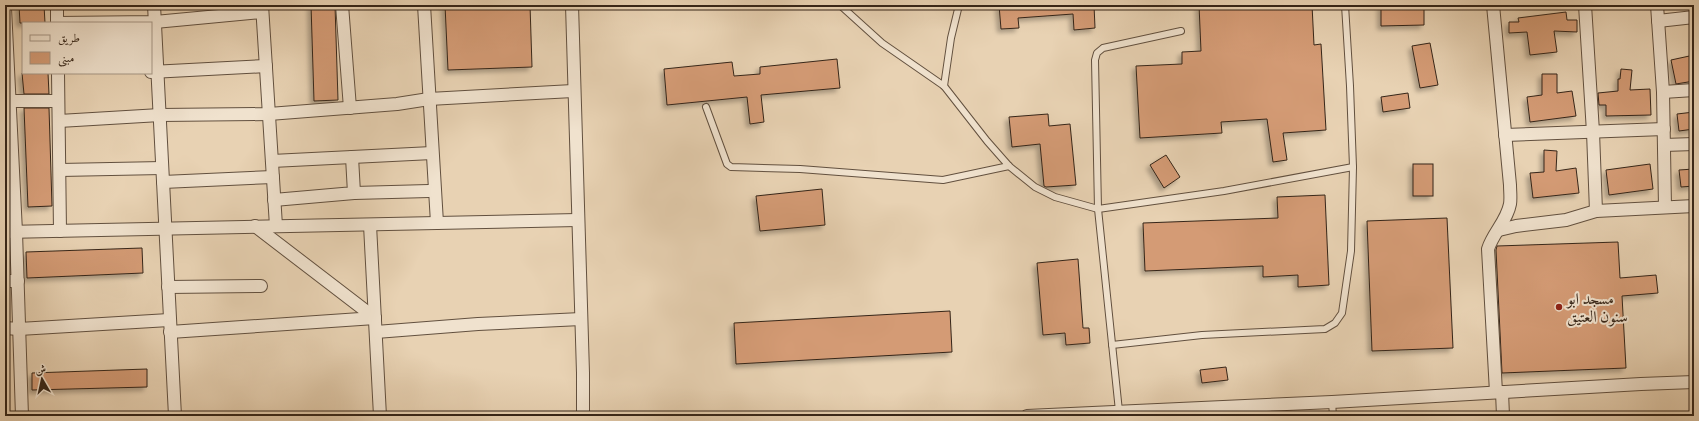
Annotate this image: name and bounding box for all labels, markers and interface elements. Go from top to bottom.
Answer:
legend [22,22,152,74]
text: طريق [58,31,80,46]
text: مبنى [58,51,74,67]
place label: مسجد ابو سنون العتيق [1565,289,1628,327]
marker: مسجد ابو سنون العتيق [1554,302,1564,312]
north arrow [22,359,62,399]
text: ش [34,362,47,377]

